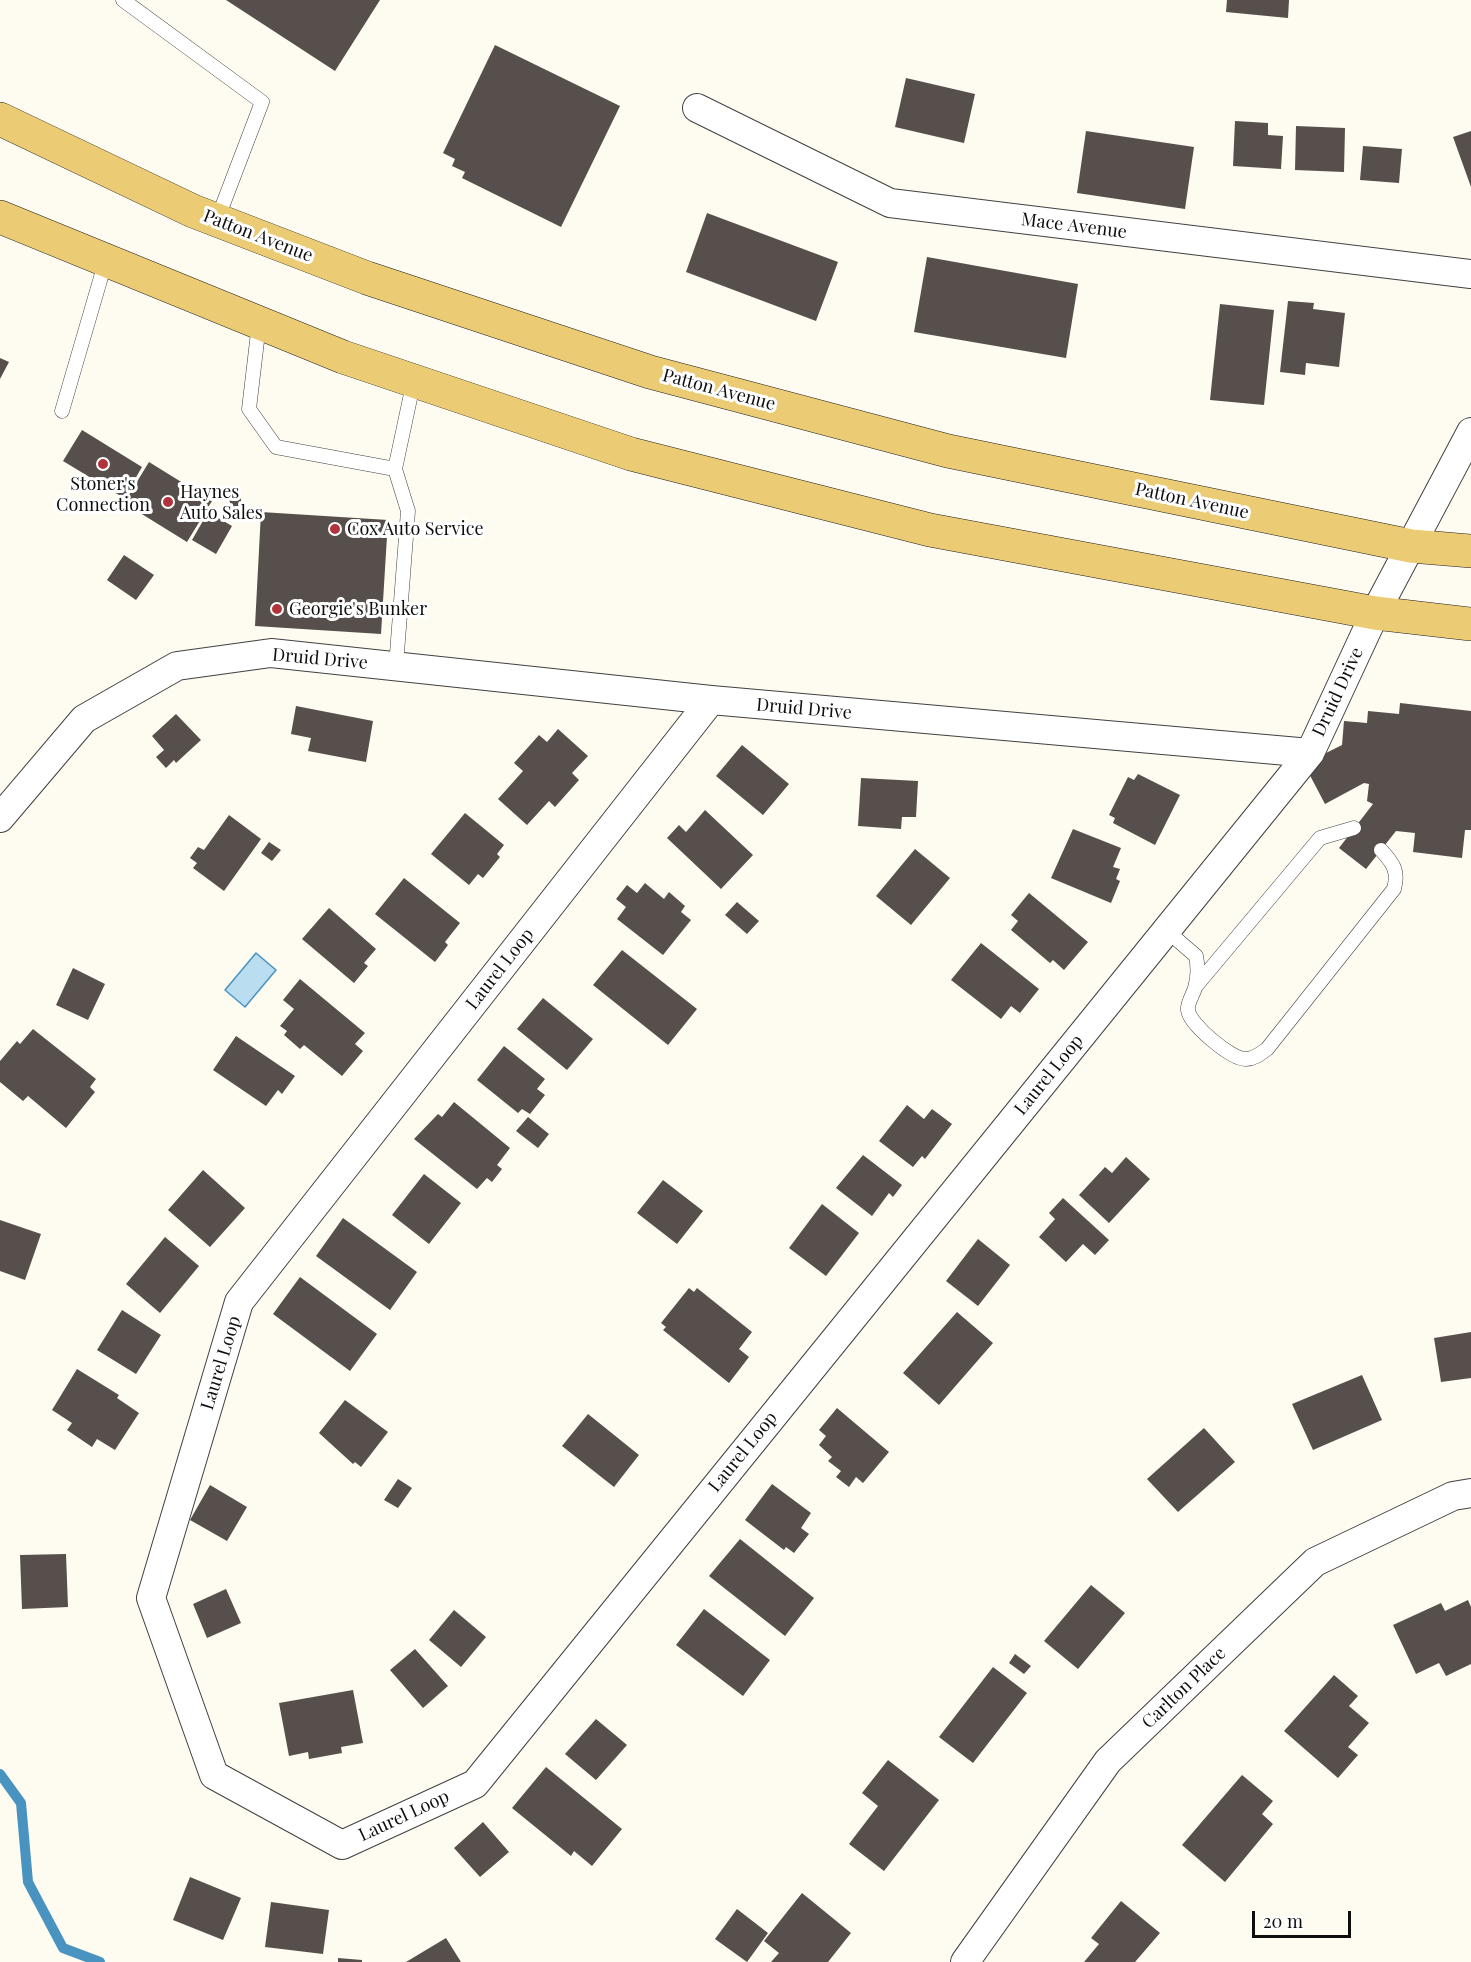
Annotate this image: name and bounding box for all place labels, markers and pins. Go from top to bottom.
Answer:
marker: Stoner's Connection [96,457,110,471]
place label: Stoner's Connection [56,473,150,516]
place label: Haynes Auto Sales [180,481,263,524]
marker: Haynes Auto Sales [161,495,175,509]
place label: Cox Auto Service [347,518,484,540]
marker: Cox Auto Service [328,522,342,536]
place label: Georgie's Bunker [289,598,427,620]
marker: Georgie's Bunker [270,602,284,616]

